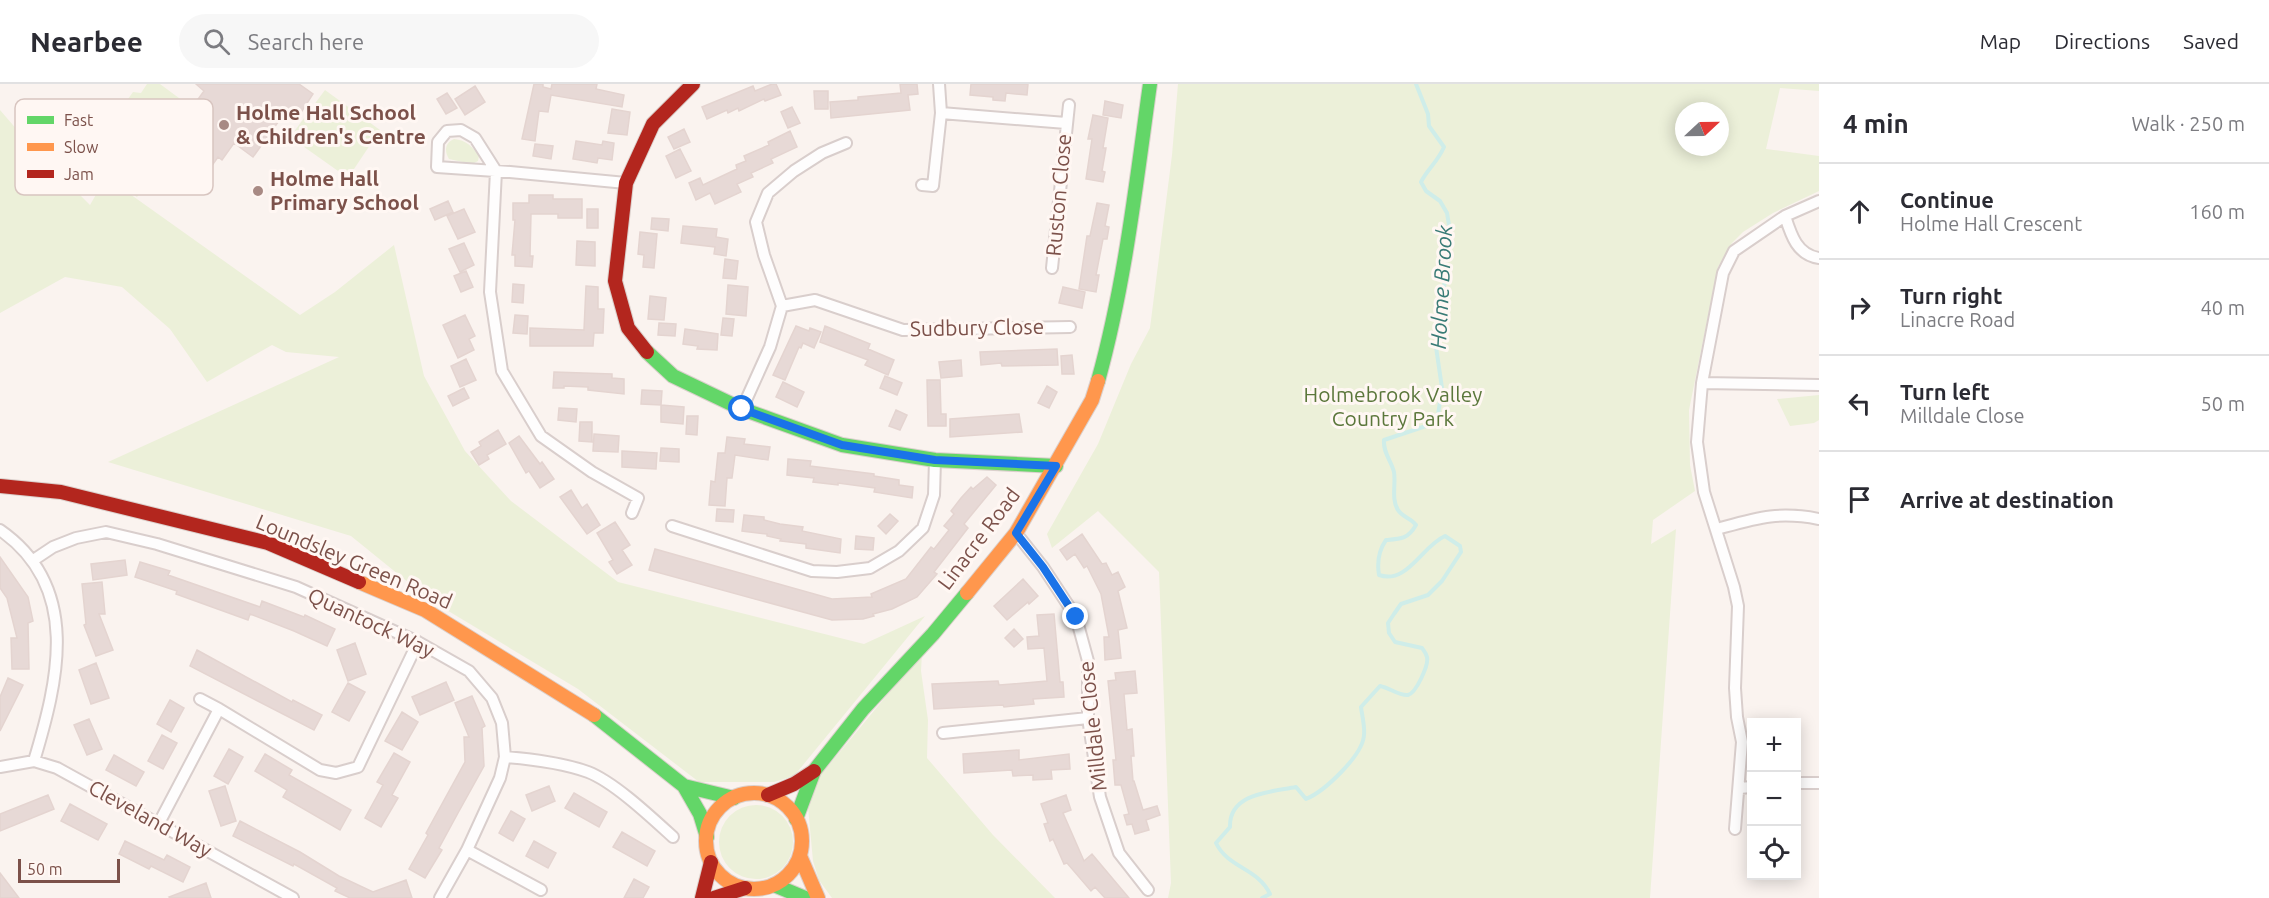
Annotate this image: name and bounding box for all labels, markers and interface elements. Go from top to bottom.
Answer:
search box [179,14,599,68]
icon: search [200,25,233,58]
text: Nearbee [30,26,143,57]
text: Search here [248,29,364,54]
text: Map [1980,29,2021,53]
text: Directions [2054,29,2150,53]
text: Saved [2183,29,2239,53]
legend [15,99,213,195]
place label: Holme Hall School & Children's Centre [236,100,426,148]
north arrow [1675,102,1729,156]
text: 4 min [1843,109,1909,138]
text: Fast [64,111,94,129]
text: Walk · 250 m [2132,112,2245,135]
marker: Holme Hall School & Children's Centre [217,118,231,132]
street label: Ruston Close [1041,133,1075,257]
text: Slow [64,138,99,156]
text: Jam [64,165,94,183]
place label: Holme Hall Primary School [270,166,419,214]
marker: Holme Hall Primary School [251,184,265,198]
text: Continue [1900,187,1994,212]
icon: ahead [1843,195,1876,228]
text: 160 m [2189,200,2245,223]
text: Holme Hall Crescent [1900,212,2082,235]
water label: Holme Brook [1425,223,1456,350]
text: Turn right [1900,283,2002,308]
icon: right [1843,291,1876,324]
text: 40 m [2201,296,2245,319]
text: Linacre Road [1900,308,2015,331]
street label: Sudbury Close [910,314,1044,340]
text: Turn left [1900,379,1990,404]
park label: Holmebrook Valley Country Park [1304,382,1482,430]
icon: left [1843,387,1876,420]
text: 50 m [2201,392,2245,415]
route start [728,395,754,421]
text: Milldale Close [1900,404,2024,427]
street label: Linacre Road [932,483,1024,594]
icon: arrive [1843,483,1876,516]
text: Arrive at destination [1900,487,2114,512]
street label: Loundsley Green Road [253,509,456,613]
street label: Quantock Way [304,582,438,662]
route end [1062,603,1088,629]
street label: Milldale Close [1073,660,1111,792]
map controls [1747,718,1801,880]
button: + [1747,718,1801,772]
button: − [1747,772,1801,826]
street label: Cleveland Way [85,774,216,862]
button: locate [1747,826,1801,880]
scale bar [18,856,120,884]
text: 50 m [27,860,63,878]

